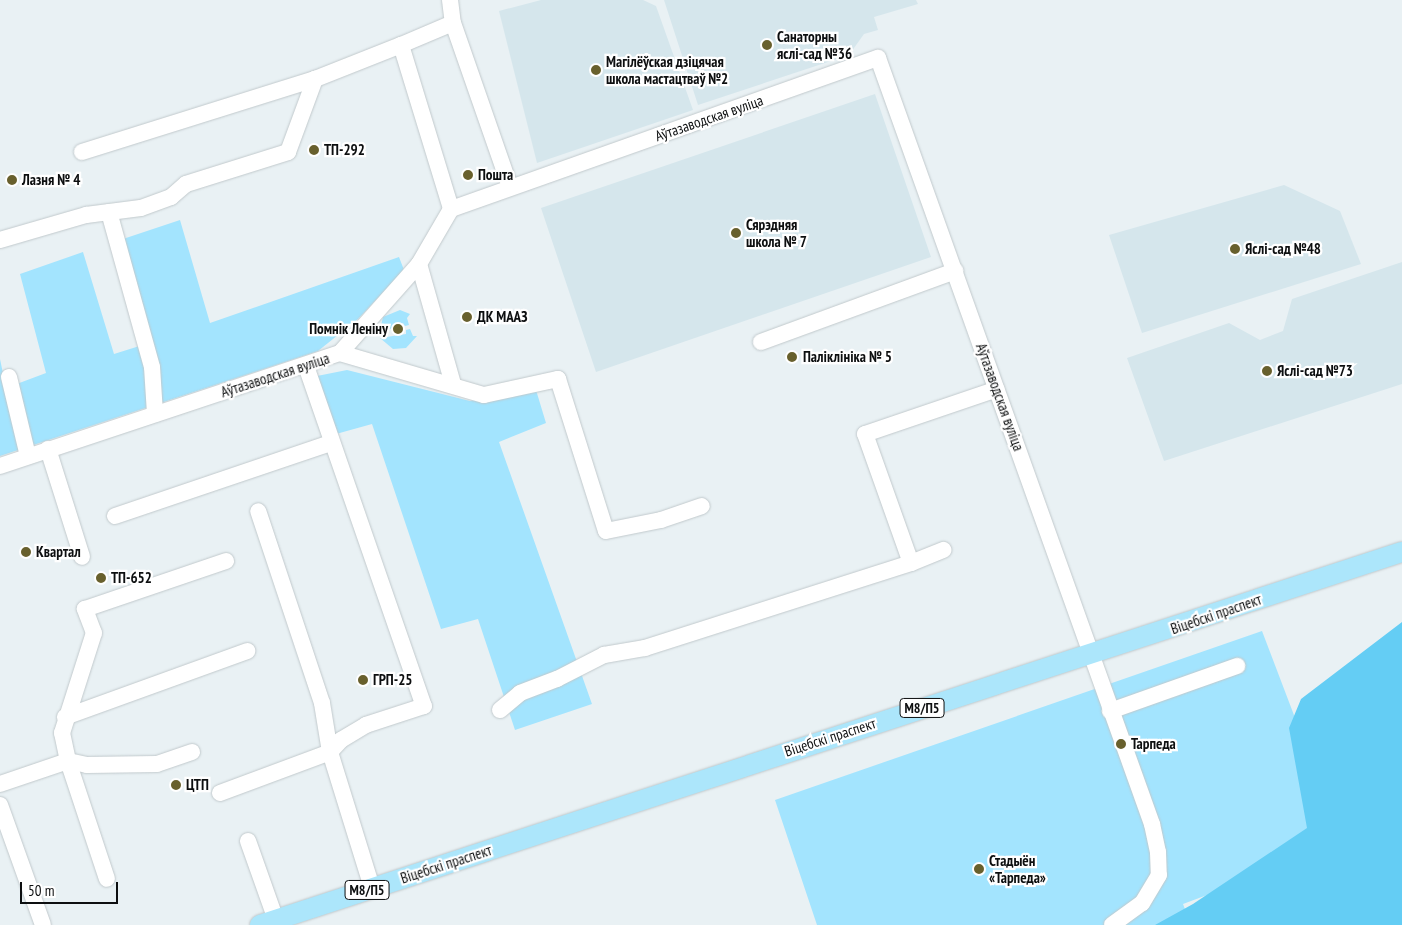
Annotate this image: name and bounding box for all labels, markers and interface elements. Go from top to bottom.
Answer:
place label: Санаторны яслі-сад №36 [777,27,852,62]
marker: Санаторны яслі-сад №36 [761,39,773,51]
place label: Магілёўская дзіцячая школа мастацтваў №2 [606,52,729,87]
marker: Магілёўская дзіцячая школа мастацтваў №2 [590,64,602,76]
street label: Аўтазаводская вуліца [653,91,765,145]
place label: ТП-292 [324,141,365,159]
marker: ТП-292 [308,144,320,156]
place label: Пошта [478,166,513,184]
marker: Пошта [462,169,474,181]
place label: Лазня № 4 [22,171,80,189]
marker: Лазня № 4 [6,174,18,186]
place label: Сярэдняя школа № 7 [746,215,807,250]
marker: Сярэдняя школа № 7 [730,227,742,239]
place label: Яслі-сад №48 [1245,240,1321,258]
marker: Яслі-сад №48 [1229,243,1241,255]
place label: ДК МААЗ [477,308,528,326]
marker: ДК МААЗ [461,311,473,323]
place label: Помнік Леніну [309,320,388,338]
marker: Помнік Леніну [392,323,404,335]
street label: Аўтазаводская вуліца [972,341,1028,453]
place label: Паліклініка № 5 [803,348,892,366]
street label: Аўтазаводская вуліца [218,349,332,401]
marker: Паліклініка № 5 [785,350,799,364]
place label: Яслі-сад №73 [1277,362,1353,380]
marker: Яслі-сад №73 [1261,365,1273,377]
place label: Квартал [36,543,81,561]
marker: Квартал [20,546,32,558]
place label: ТП-652 [111,569,152,587]
marker: ТП-652 [95,572,107,584]
street label: Віцебскі праспект [1168,590,1264,638]
place label: ГРП-25 [373,671,413,689]
marker: ГРП-25 [357,674,369,686]
road number: М8/П5 [900,696,944,720]
street label: Віцебскі праспект [782,714,878,760]
place label: Тарпеда [1131,735,1176,753]
marker: Тарпеда [1115,738,1127,750]
place label: ЦТП [186,776,209,794]
marker: ЦТП [170,779,182,791]
street label: Віцебскі праспект [398,841,494,887]
place label: Стадыён «Тарпеда» [989,851,1046,886]
marker: Стадыён «Тарпеда» [973,863,985,875]
scale bar [22,872,120,904]
road number: М8/П5 [344,878,390,902]
text: 50 m [28,881,54,900]

